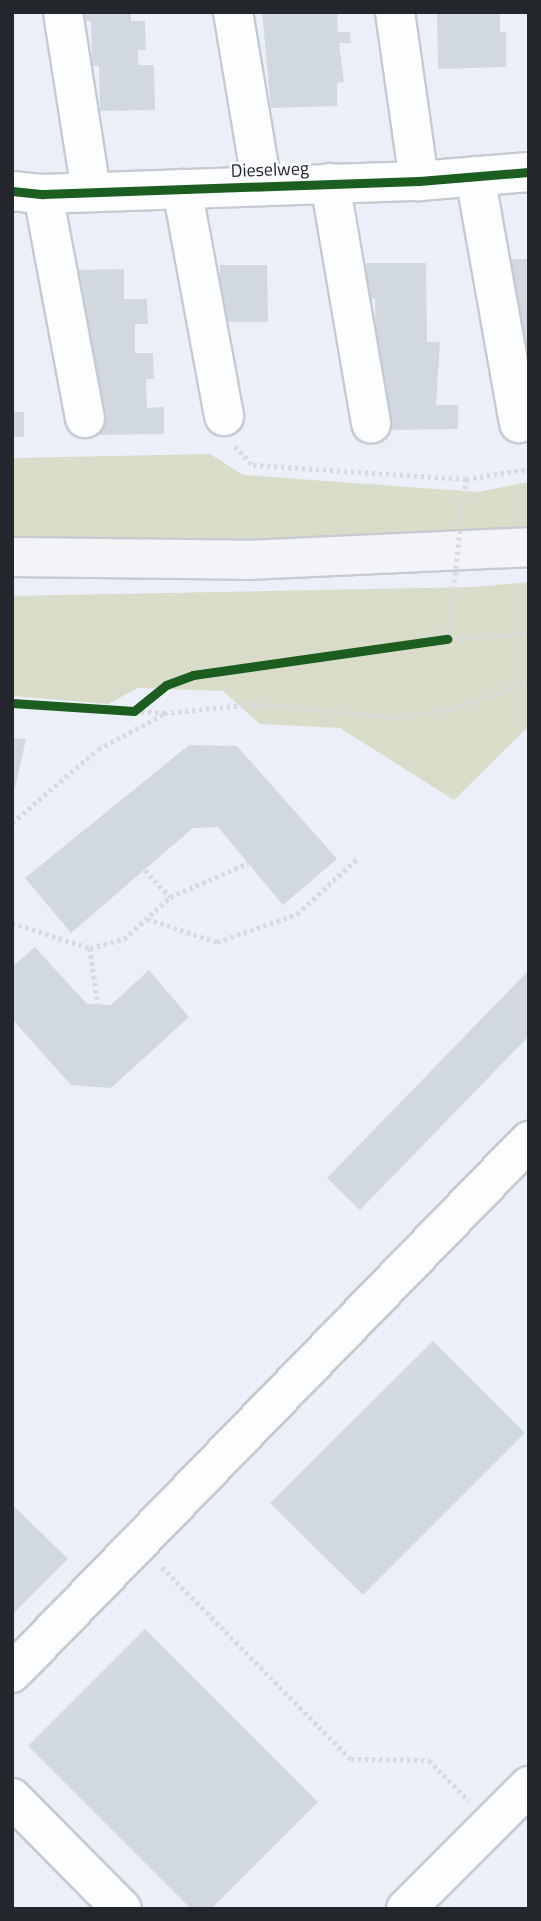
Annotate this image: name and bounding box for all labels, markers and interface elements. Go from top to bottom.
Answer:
street label: Dieselweg [231,158,309,182]

